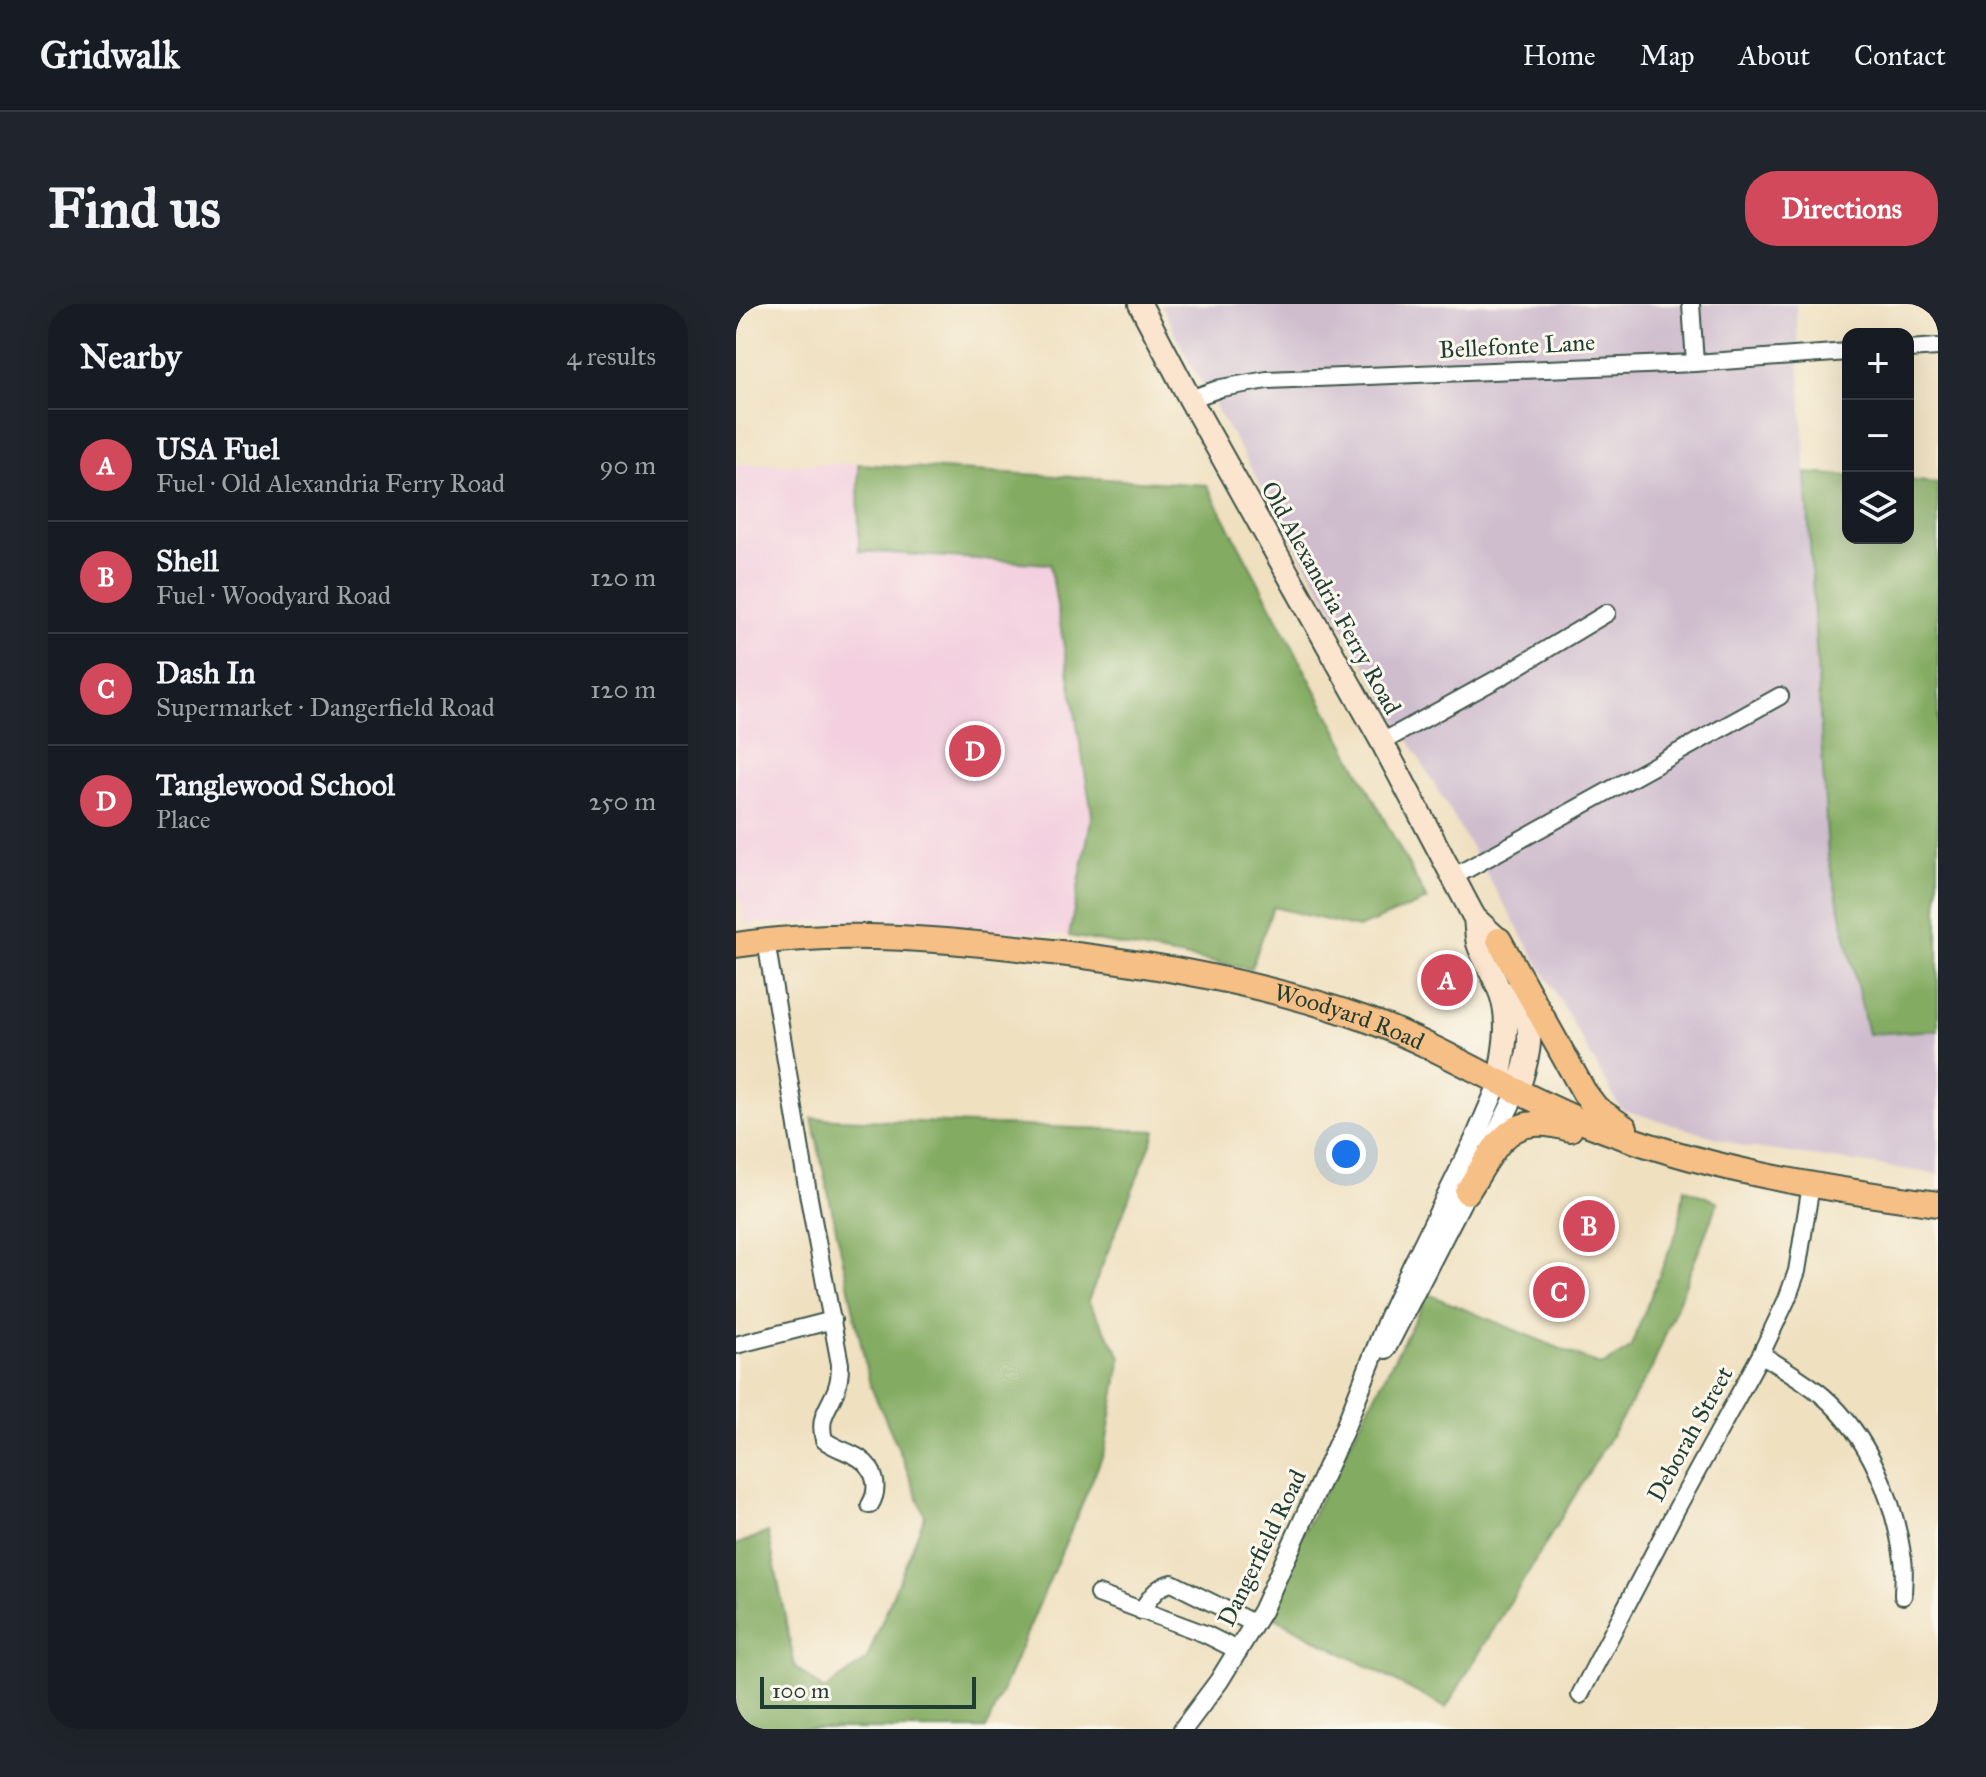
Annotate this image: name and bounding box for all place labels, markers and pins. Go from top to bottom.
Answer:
pin: D [949,721,1001,781]
pin: A [1421,950,1473,1010]
pin: B [1563,1196,1615,1256]
pin: C [1533,1262,1585,1322]

